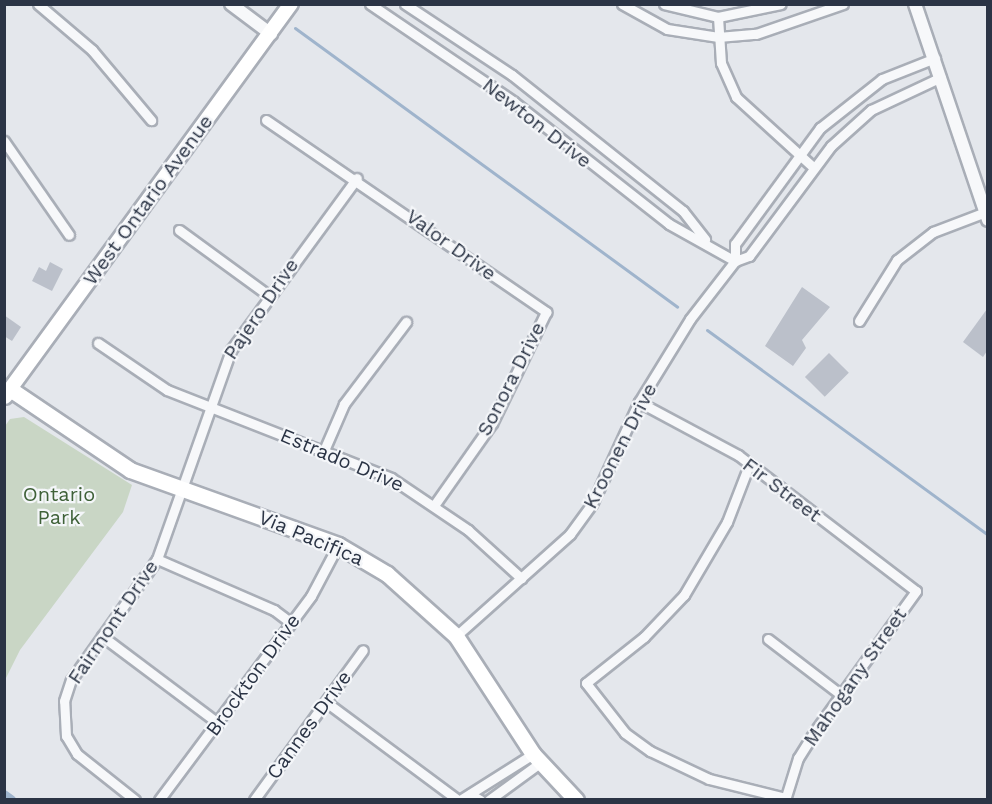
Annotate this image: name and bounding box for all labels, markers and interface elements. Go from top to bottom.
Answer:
street label: Newton Drive [478,73,596,173]
street label: West Ontario Avenue [78,110,218,290]
street label: Valor Drive [401,204,501,286]
street label: Pajero Drive [218,254,304,364]
street label: Sonora Drive [472,318,550,440]
street label: Kroonen Drive [578,379,662,513]
street label: Estrado Drive [277,423,407,497]
street label: Fir Street [738,453,826,527]
park label: Ontario Park [23,483,95,530]
street label: Via Pacifica [255,505,367,571]
street label: Fairmont Drive [63,556,163,688]
street label: Mahogany Street [798,603,912,751]
street label: Brockton Drive [201,609,305,741]
street label: Cannes Drive [262,666,356,784]

